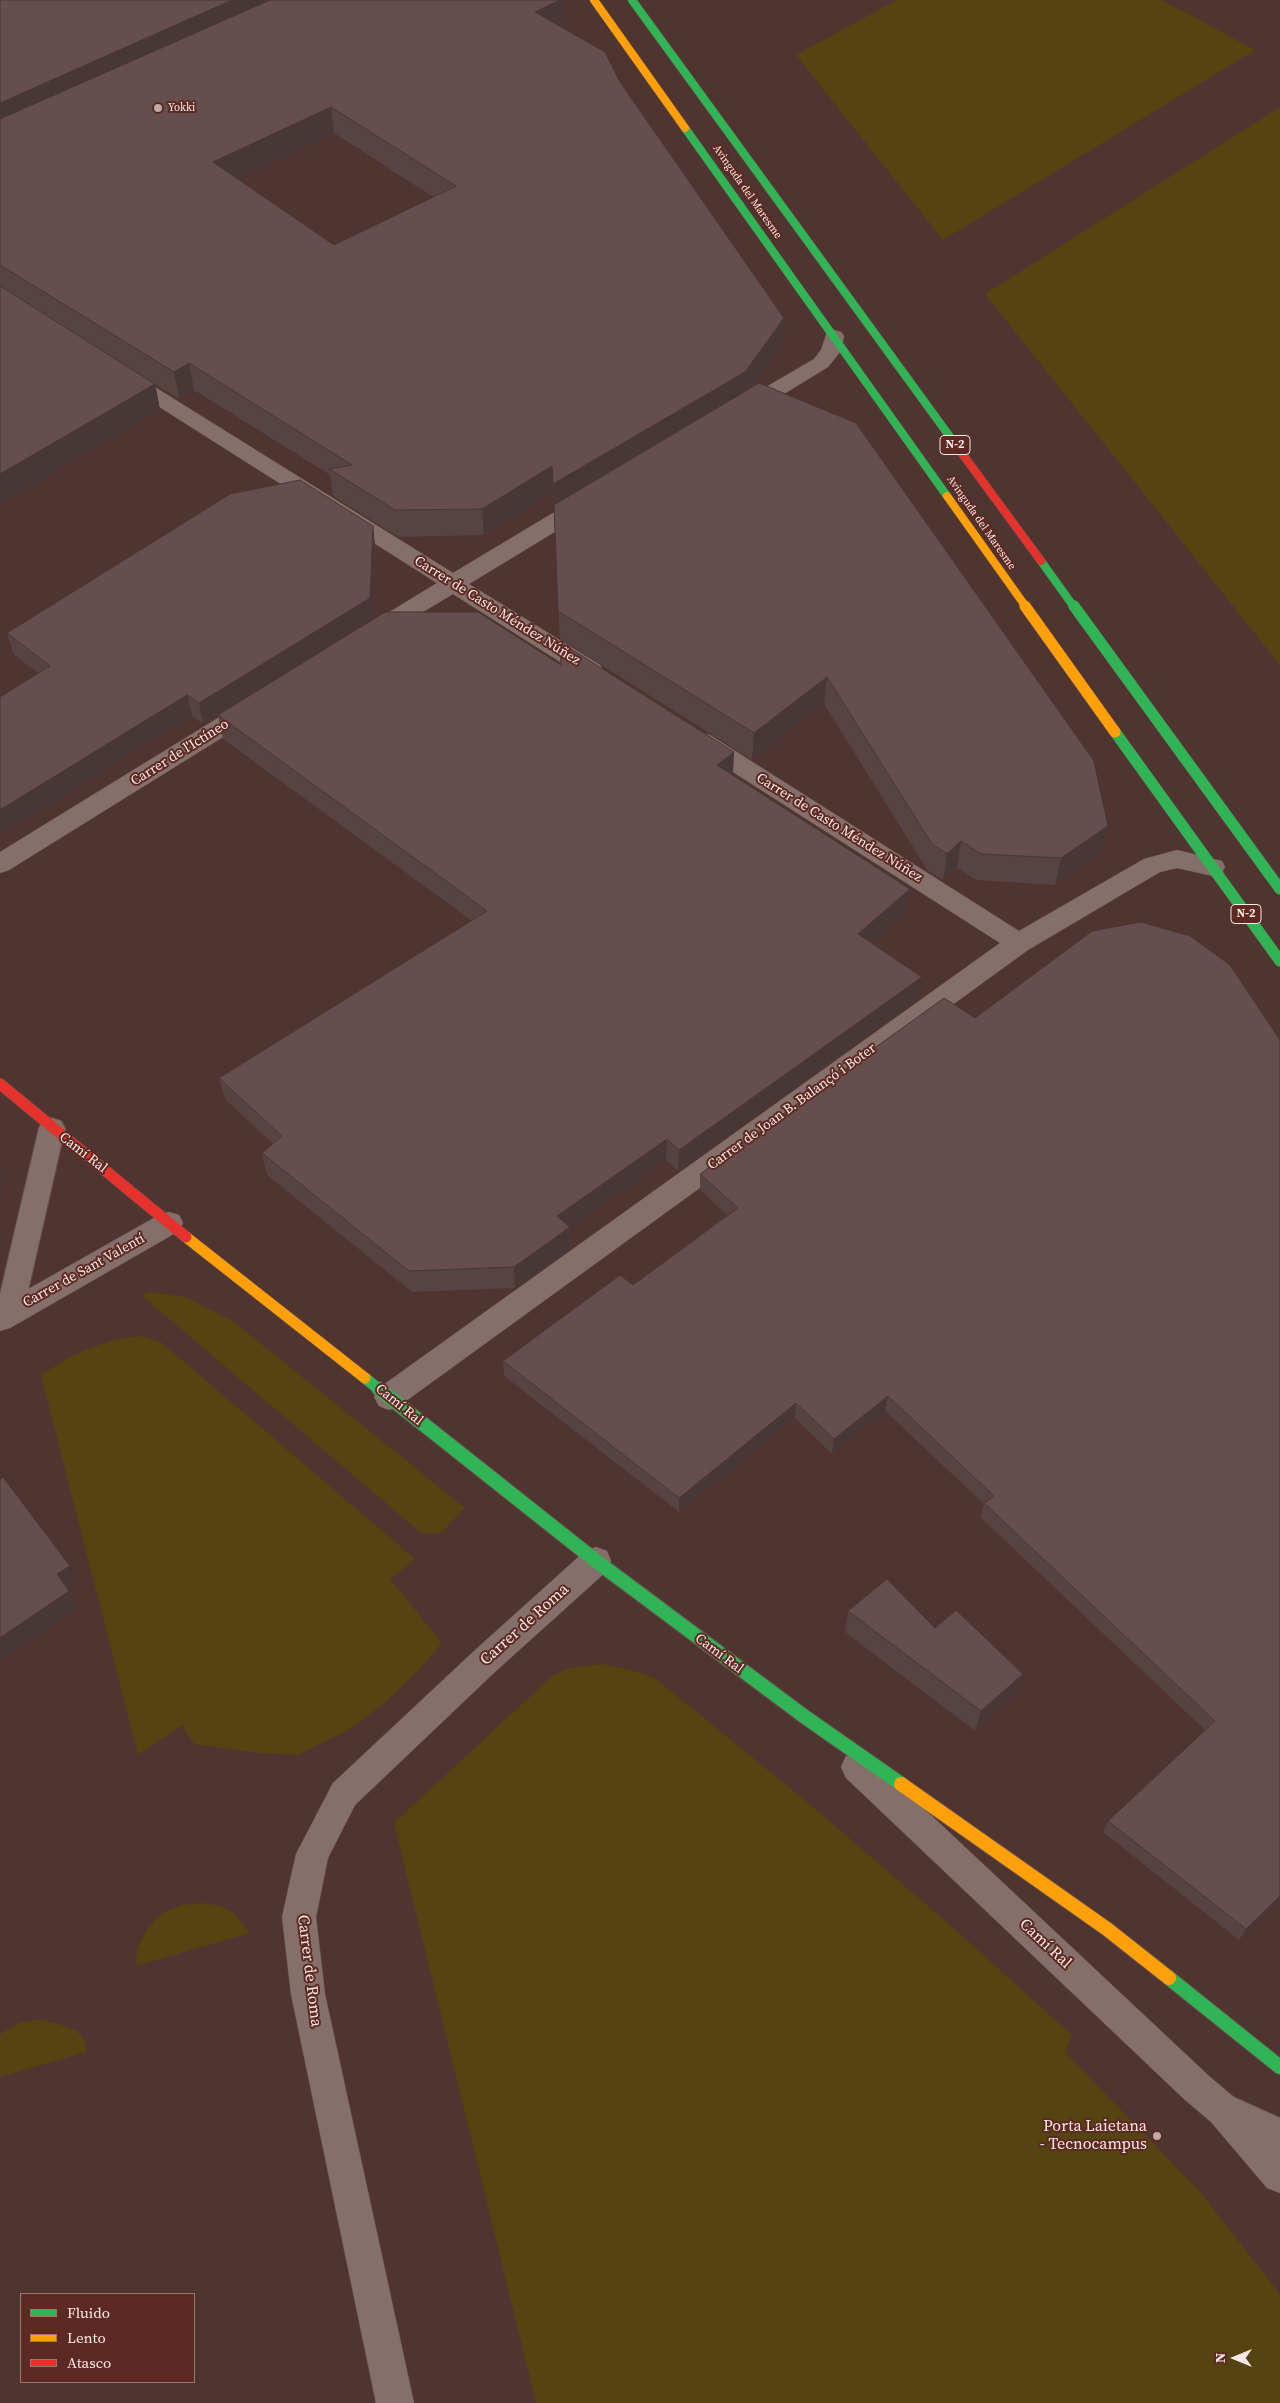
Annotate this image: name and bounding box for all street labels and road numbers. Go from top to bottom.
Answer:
street label: Avinguda del Maresme [710,142,784,242]
road number: N-2 [940,436,970,454]
street label: Avinguda del Maresme [944,473,1018,573]
street label: Carrer de Casto Méndez Núñez [411,553,583,669]
street label: Carrer de l'Ictíneo [128,716,232,790]
street label: Carrer de Casto Méndez Núñez [753,770,925,886]
road number: N-2 [1231,904,1261,924]
street label: Carrer de Joan B. Balançó i Boter [704,1040,880,1174]
street label: Camí Ral [56,1129,110,1177]
street label: Carrer de Sant Valentí [20,1231,148,1311]
street label: Camí Ral [372,1381,426,1429]
street label: Carrer de Roma [477,1580,573,1670]
street label: Camí Ral [691,1630,747,1678]
street label: Carrer de Roma [293,1914,325,2028]
street label: Camí Ral [1015,1915,1075,1973]

